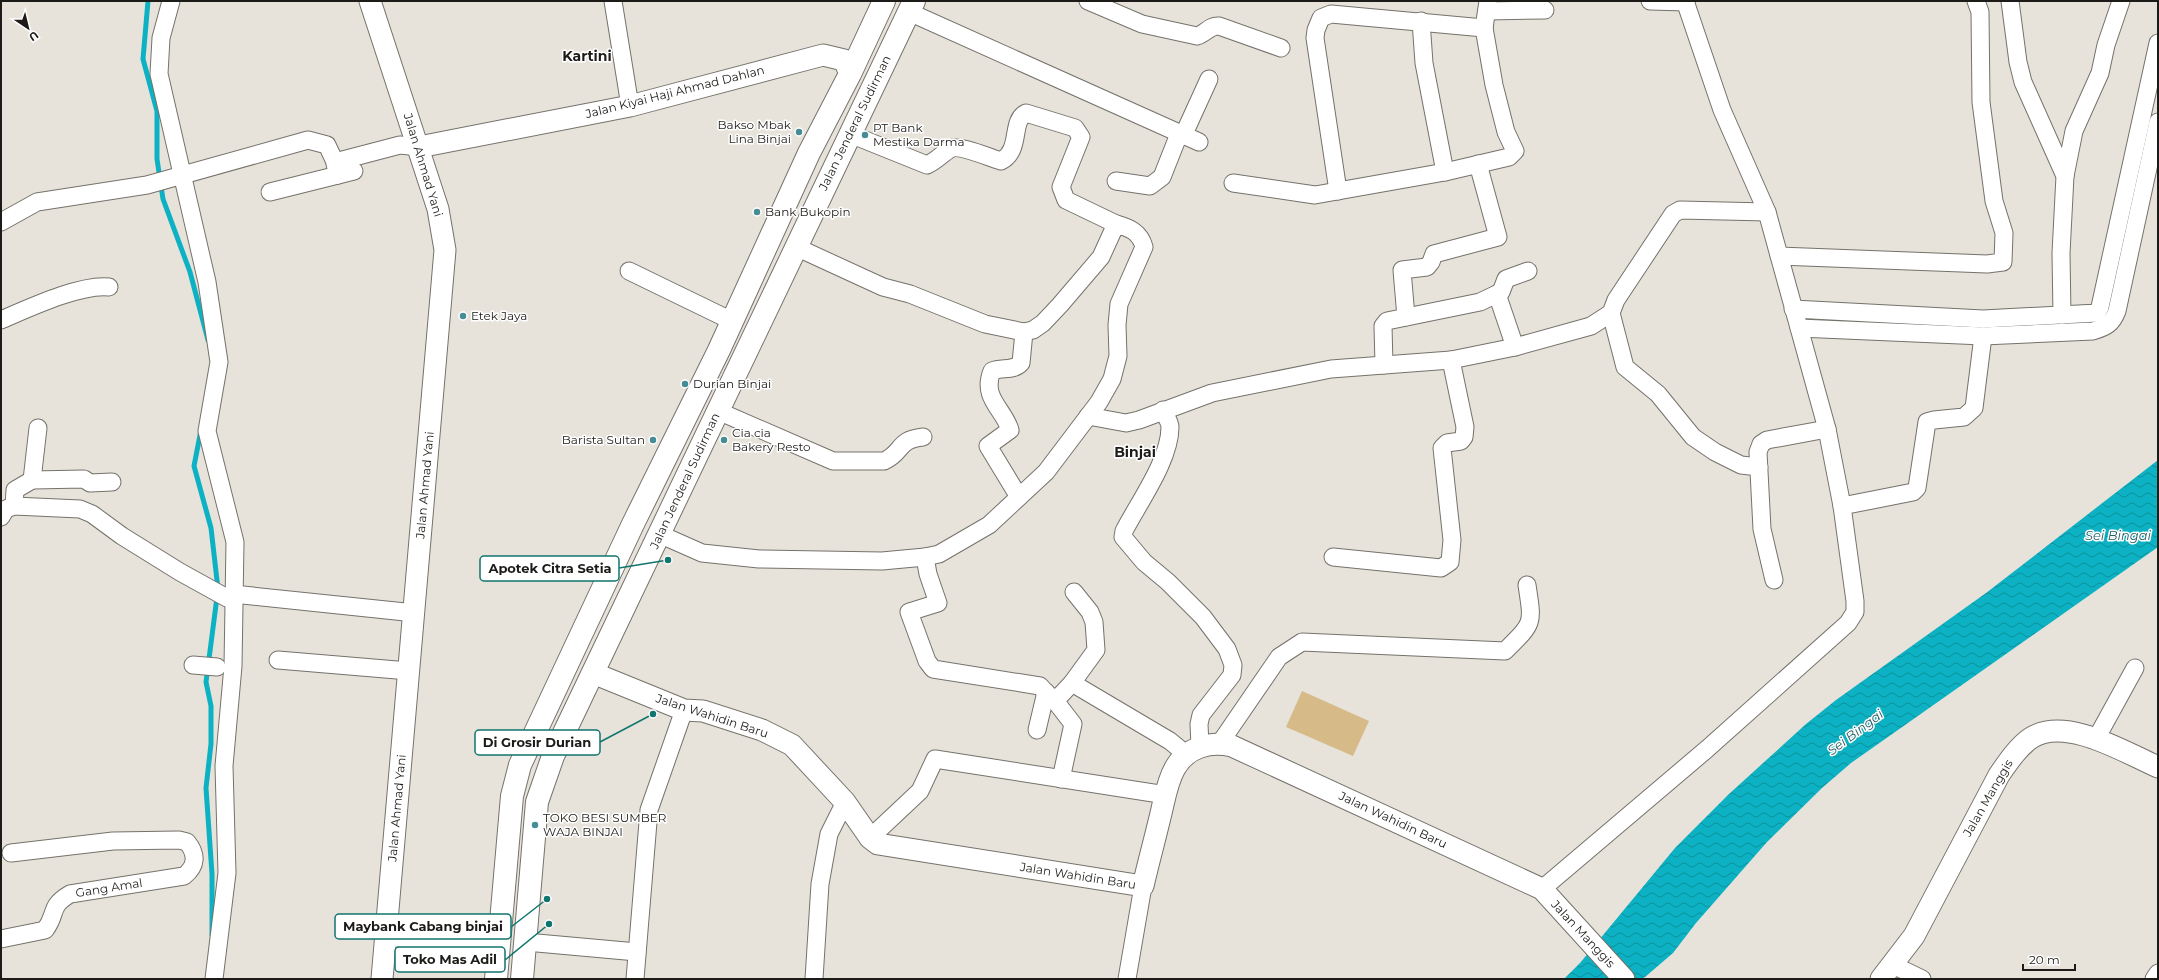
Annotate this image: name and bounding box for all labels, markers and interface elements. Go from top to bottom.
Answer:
north arrow [8,8,48,48]
text: U [26,28,41,44]
district label: Kartini [562,47,612,65]
street label: Jalan Jenderal Sudirman [815,53,894,194]
street label: Jalan Kiyai Haji Ahmad Dahlan [583,62,766,121]
street label: Jalan Ahmad Yani [400,110,446,219]
place label: Bakso Mbak Lina Binjai [718,117,792,146]
place label: PT Bank Mestika Darma [873,120,964,149]
marker: Bakso Mbak Lina Binjai [794,127,804,137]
marker: PT Bank Mestika Darma [860,130,870,140]
place label: Bank Bukopin [765,204,851,219]
marker: Bank Bukopin [752,207,762,217]
place label: Etek Jaya [471,308,527,323]
marker: Etek Jaya [458,311,468,321]
place label: Durian Binjai [693,376,771,391]
marker: Durian Binjai [680,379,690,389]
street label: Jalan Jenderal Sudirman [646,410,723,552]
place label: Cia cia Bakery Resto [732,425,811,454]
street label: Jalan Ahmad Yani [412,431,437,540]
place label: Barista Sultan [562,432,645,447]
marker: Barista Sultan [648,435,658,445]
marker: Cia cia Bakery Resto [719,435,729,445]
district label: Binjai [1114,443,1156,461]
water label: Sei Bingai [2085,527,2152,543]
callout: Apotek Citra Setia [480,556,619,581]
text: Apotek Citra Setia [487,560,612,576]
street label: Jalan Wahidin Baru [653,690,770,741]
water label: Sei Bingai [1824,705,1887,758]
callout: Di Grosir Durian [475,730,600,755]
text: Di Grosir Durian [483,734,591,750]
street label: Jalan Ahmad Yani [384,754,409,863]
street label: Jalan Manggis [1959,756,2016,840]
street label: Jalan Wahidin Baru [1336,788,1450,851]
place label: TOKO BESI SUMBER WAJA BINJAI [543,810,667,839]
marker: TOKO BESI SUMBER WAJA BINJAI [530,820,540,830]
street label: Jalan Wahidin Baru [1018,859,1137,892]
street label: Gang Amal [74,875,143,900]
street label: Jalan Manggis [1548,896,1619,971]
callout: Maybank Cabang binjai [335,914,511,939]
text: Maybank Cabang binjai [343,918,503,934]
scale bar [2023,946,2075,972]
callout: Toko Mas Adil [395,947,505,972]
text: Toko Mas Adil [403,951,497,967]
text: 20 m [2029,952,2060,967]

